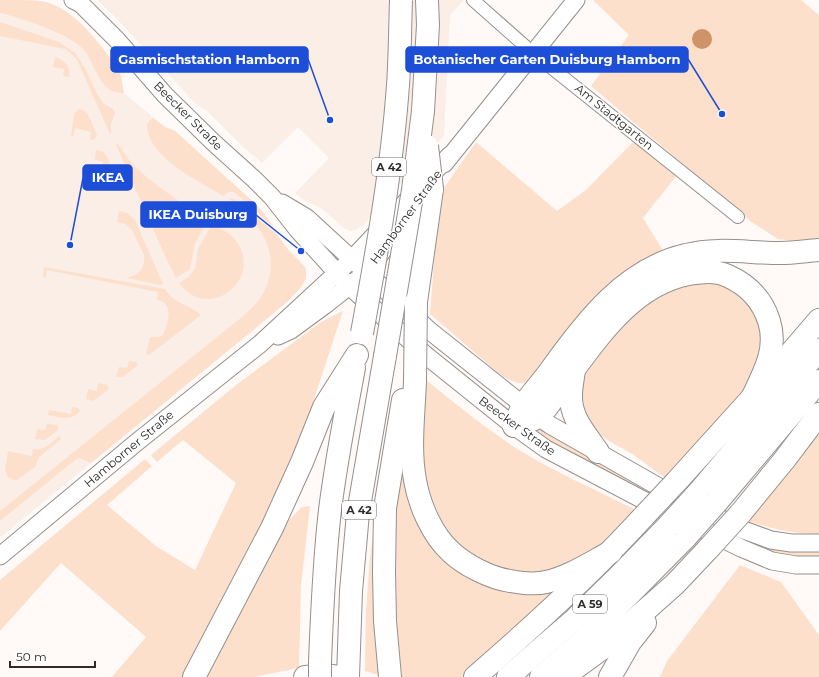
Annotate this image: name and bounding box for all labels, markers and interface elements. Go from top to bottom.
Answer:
callout: Gasmischstation Hamborn [111,47,308,72]
callout: Botanischer Garten Duisburg Hamborn [406,47,688,72]
text: Gasmischstation Hamborn [118,51,300,67]
text: Botanischer Garten Duisburg Hamborn [414,51,680,67]
street label: Beecker Straße [151,78,226,153]
street label: Am Stadtgarten [572,80,657,153]
road number: A 42 [372,158,406,176]
callout: IKEA [83,165,132,190]
street label: Hamborner Straße [367,167,445,266]
text: IKEA [92,169,125,185]
callout: IKEA Duisburg [141,202,256,227]
text: IKEA Duisburg [148,206,248,222]
street label: Beecker Straße [476,393,559,458]
street label: Hamborner Straße [81,407,176,490]
road number: A 42 [342,501,376,519]
road number: A 59 [573,595,607,613]
scale bar [10,643,95,669]
text: 50 m [16,649,47,664]

